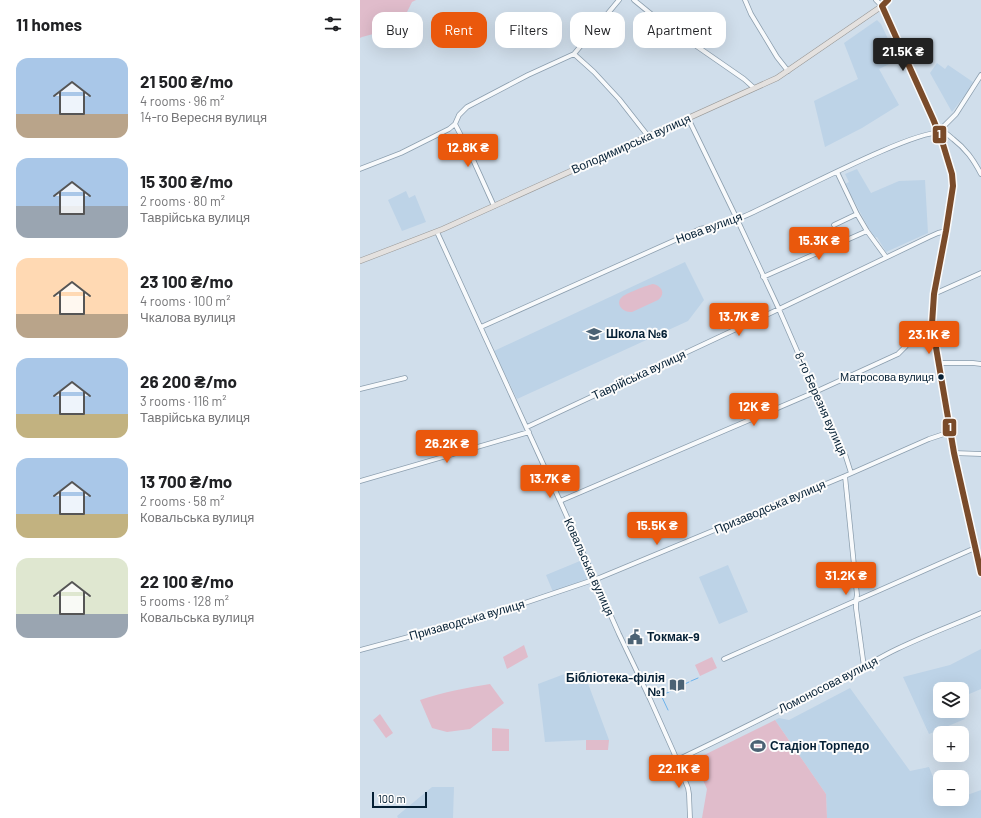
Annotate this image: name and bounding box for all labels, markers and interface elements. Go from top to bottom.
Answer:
chip: Buy [372,12,423,48]
chip: Rent [431,12,487,48]
chip: Filters [495,12,562,48]
chip: New [570,12,625,48]
chip: Apartment [633,12,726,48]
icon: filters [322,13,344,35]
text: 11 homes [16,14,82,34]
pin: 21.5K ₴ [866,38,940,72]
text: 21.5K ₴ [882,43,924,59]
text: 21 500 ₴/mo [140,71,233,91]
icon: home [48,74,96,122]
text: 4 rooms · 96 m² [140,93,225,109]
text: 14-го Вересня вулиця [140,109,267,125]
street label: Володимирська вулиця [569,110,693,177]
line badge: 1 [932,125,947,144]
text: 1 [937,127,941,140]
pin: 12.8K ₴ [431,134,505,168]
text: 12.8K ₴ [447,139,489,155]
text: 15 300 ₴/mo [140,171,233,191]
icon: home [48,174,96,222]
text: 2 rooms · 80 m² [140,193,225,209]
text: Таврійська вулиця [140,209,250,225]
street label: Нова вулиця [674,209,744,246]
pin: 15.3K ₴ [782,227,856,261]
text: 15.3K ₴ [798,232,840,248]
text: 23 100 ₴/mo [140,271,233,291]
icon: home [48,274,96,322]
text: 4 rooms · 100 m² [140,293,230,309]
pin: 13.7K ₴ [702,303,776,337]
text: 13.7K ₴ [719,308,760,324]
text: Чкалова вулиця [140,309,236,325]
pin: 23.1K ₴ [892,321,966,355]
school or university icon: Школа №6 [585,325,603,343]
place label: Школа №6 [606,326,668,340]
text: 23.1K ₴ [908,326,950,342]
street label: Таврійська вулиця [590,346,688,403]
street label: 8-го Березня вулиця [792,350,851,458]
place label: Матросова вулиця [840,370,934,383]
text: 26 200 ₴/mo [140,371,237,391]
marker: Матросова вулиця [936,372,946,382]
icon: home [48,374,96,422]
text: 3 rooms · 116 m² [140,393,227,409]
pin: 12K ₴ [726,393,782,427]
text: 12K ₴ [738,398,770,414]
text: Таврійська вулиця [140,409,250,425]
line badge: 1 [942,418,957,437]
text: 1 [948,420,952,433]
pin: 26.2K ₴ [410,430,484,464]
text: 26.2K ₴ [425,435,469,451]
pin: 13.7K ₴ [513,465,587,499]
text: 13.7K ₴ [530,470,571,486]
text: 13 700 ₴/mo [140,471,232,491]
icon: home [48,474,96,522]
street label: Призаводська вулиця [712,476,828,537]
text: 2 rooms · 58 m² [140,493,224,509]
text: Ковальська вулиця [140,509,254,525]
pin: 15.5K ₴ [620,512,694,546]
street label: Ковальська вулиця [561,516,618,618]
text: 15.5K ₴ [636,517,678,533]
pin: 31.2K ₴ [809,562,883,596]
text: 31.2K ₴ [825,567,867,583]
text: 22 100 ₴/mo [140,571,234,591]
icon: home [48,574,96,622]
text: 5 rooms · 128 m² [140,593,229,609]
street label: Призаводська вулиця [407,596,526,643]
text: Ковальська вулиця [140,609,254,625]
public building icon: Токмак-9 [626,628,644,646]
place label: Токмак-9 [647,629,700,643]
street label: Ломоносова вулиця [775,653,880,716]
place label: Бібліотека-філія №1 [566,670,665,698]
library icon: Бібліотека-філія №1 [668,676,686,694]
map controls [933,682,969,806]
button: layers [933,682,969,718]
button: + [933,726,969,762]
sports icon: Стадіон Торпедо [749,737,767,755]
place label: Стадіон Торпедо [770,738,869,753]
pin: 22.1K ₴ [642,755,716,789]
text: 22.1K ₴ [658,760,700,776]
button: − [933,770,969,806]
scale bar [372,790,427,809]
text: 100 m [378,792,406,805]

